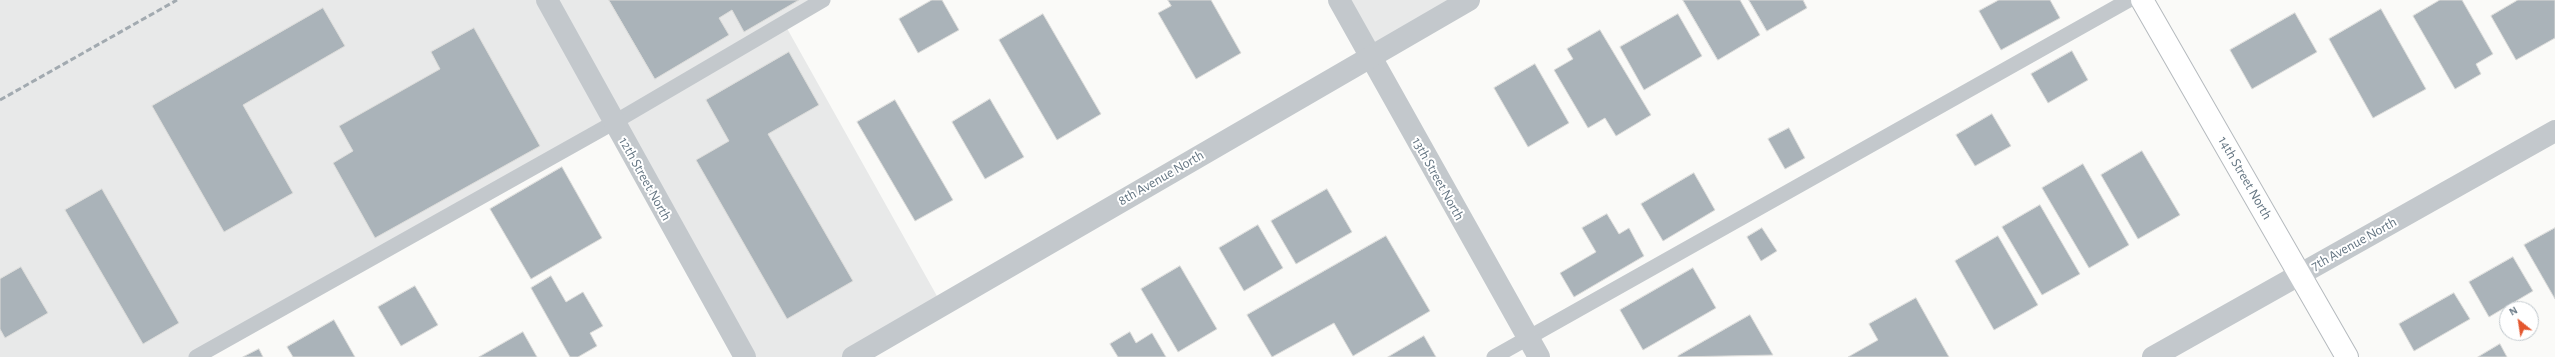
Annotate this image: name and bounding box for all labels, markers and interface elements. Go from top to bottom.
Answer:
street label: 14th Street North [2214,133,2276,223]
street label: 12th Street North [615,134,675,224]
street label: 13th Street North [1408,135,1468,223]
street label: 8th Avenue North [1115,147,1207,209]
street label: 7th Avenue North [2308,214,2400,274]
north arrow [2499,301,2539,341]
text: N [2507,304,2519,318]

